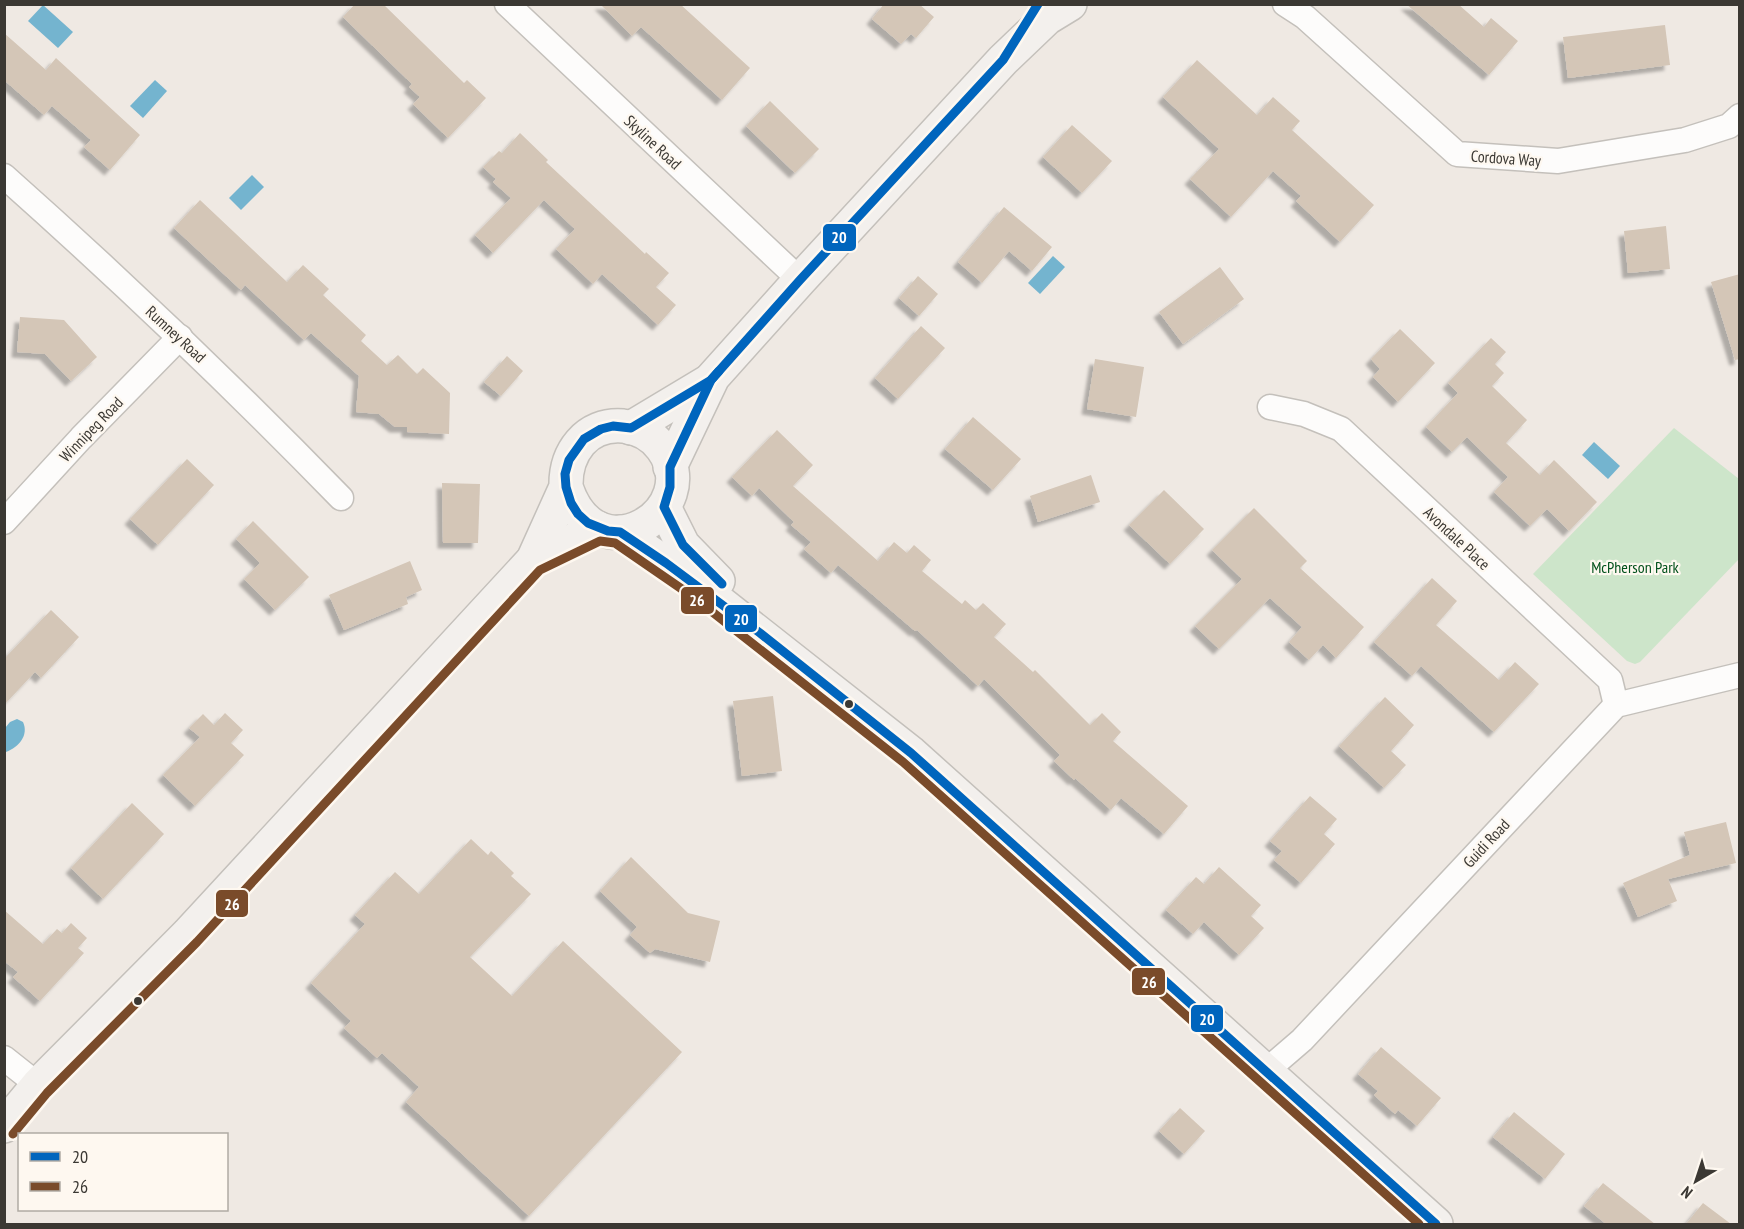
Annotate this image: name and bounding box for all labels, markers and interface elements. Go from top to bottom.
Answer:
street label: Skyline Road [620,111,686,173]
street label: Cordova Way [1470,146,1542,170]
line badge: 20 [822,223,857,252]
text: 20 [831,227,847,247]
street label: Rumney Road [142,301,210,367]
street label: Winnipeg Road [55,392,127,466]
street label: Avondale Place [1420,502,1494,574]
park label: McPherson Park [1591,557,1680,577]
line badge: 26 [680,586,715,615]
text: 26 [689,590,705,610]
line badge: 20 [724,604,758,633]
text: 20 [733,609,749,629]
unlabelled marker [843,698,855,710]
street label: Guidi Road [1458,814,1514,872]
line badge: 26 [215,889,249,918]
text: 26 [224,894,240,914]
line badge: 26 [1131,967,1166,996]
text: 26 [1141,972,1157,992]
unlabelled marker [132,995,144,1007]
line badge: 20 [1190,1004,1224,1033]
text: 20 [1199,1009,1215,1029]
legend [18,1133,228,1211]
text: 20 [72,1145,88,1168]
north arrow [1666,1151,1726,1211]
text: 26 [72,1175,88,1198]
text: N [1677,1182,1696,1203]

